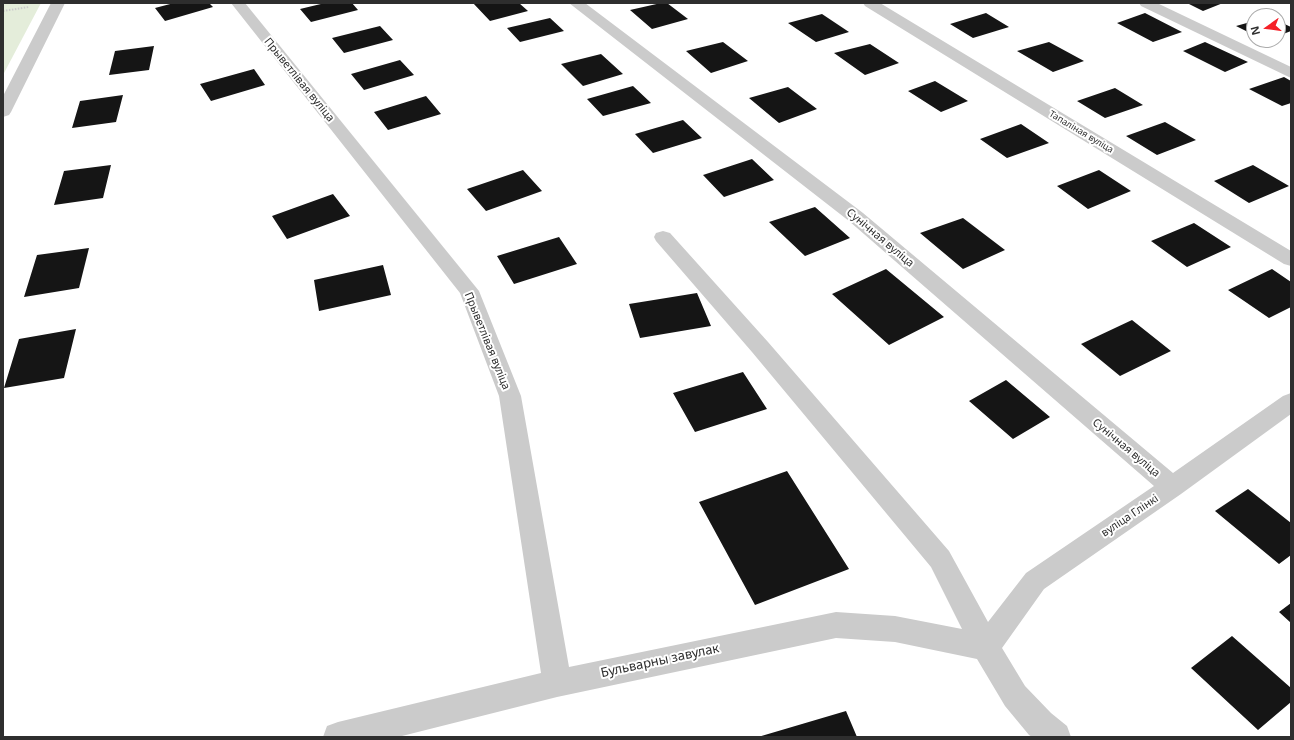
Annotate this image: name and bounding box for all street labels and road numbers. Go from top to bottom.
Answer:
street label: Прыветлівая вуліца [261,35,337,125]
street label: Тапаліная вуліца [1047,109,1115,155]
street label: Сунічная вуліца [844,206,916,270]
street label: Прыветлівая вуліца [461,290,513,392]
street label: Сунічная вуліца [1090,416,1162,480]
street label: вуліца Глінкі [1099,492,1161,540]
street label: Бульварны завулак [599,641,721,681]

